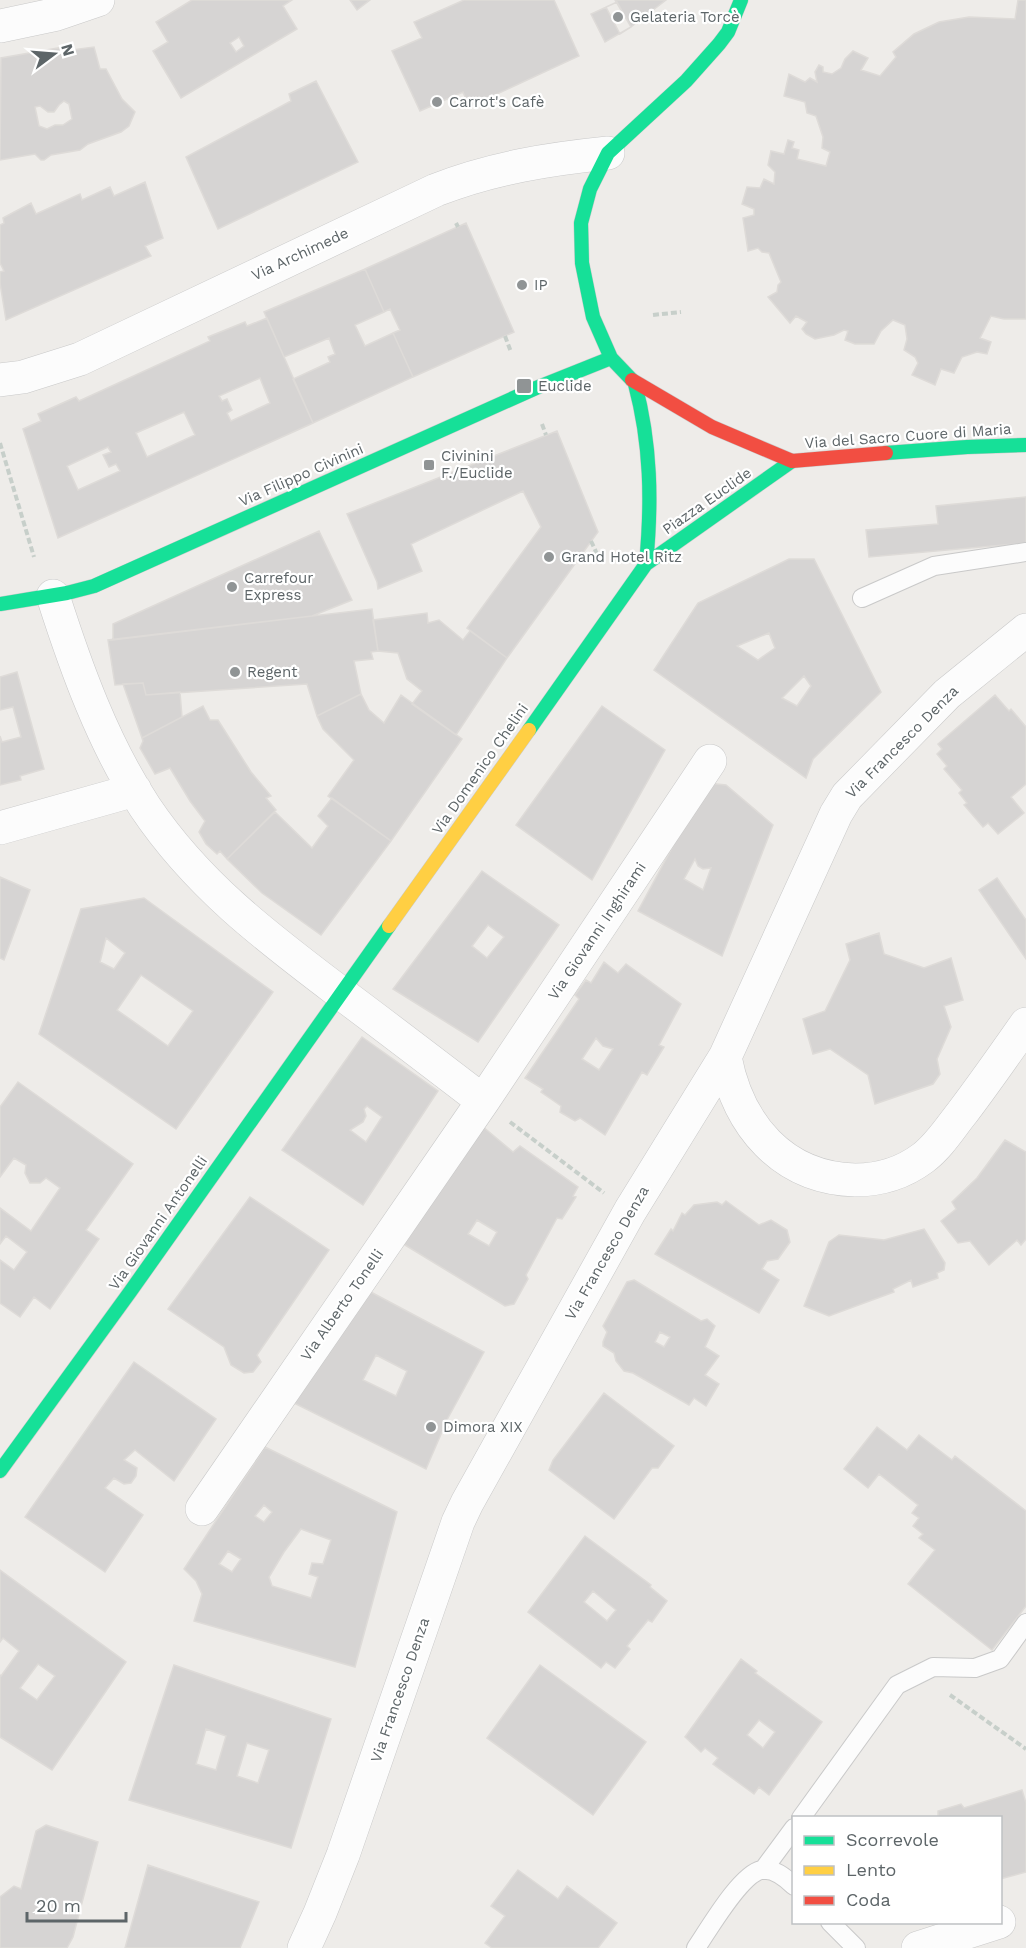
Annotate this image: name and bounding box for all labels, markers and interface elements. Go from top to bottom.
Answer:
place label: Gelateria Torcè [630,8,740,26]
marker: Gelateria Torcè [611,10,625,24]
north arrow [24,24,84,84]
text: N [57,42,79,58]
place label: Carrot's Cafè [449,93,544,111]
marker: Carrot's Cafè [430,95,444,109]
street label: Via Archimede [249,224,351,284]
place label: IP [534,276,548,294]
marker: IP [515,278,529,292]
marker: Euclide [515,377,533,395]
place label: Euclide [538,377,592,395]
street label: Via del Sacro Cuore di Maria [804,420,1012,452]
street label: Via Filippo Civinini [236,439,366,511]
place label: Civinini F./Euclide [441,447,513,482]
marker: Civinini F./Euclide [422,458,436,472]
street label: Piazza Euclide [659,464,755,538]
place label: Grand Hotel Ritz [561,548,682,566]
marker: Grand Hotel Ritz [542,550,556,564]
place label: Carrefour Express [244,569,313,604]
marker: Carrefour Express [225,580,239,594]
place label: Regent [247,663,298,681]
marker: Regent [228,665,242,679]
street label: Via Francesco Denza [842,682,962,802]
street label: Via Domenico Chelini [428,700,532,838]
street label: Via Giovanni Inghirami [544,859,650,1003]
street label: Via Giovanni Antonelli [105,1153,211,1293]
street label: Via Francesco Denza [561,1182,653,1323]
street label: Via Alberto Tonelli [297,1246,387,1364]
place label: Dimora XIX [443,1418,523,1436]
marker: Dimora XIX [424,1420,438,1434]
street label: Via Francesco Denza [367,1615,433,1765]
legend [792,1816,1002,1924]
text: Scorrevole [846,1829,939,1850]
text: Lento [846,1859,896,1880]
scale bar [27,1885,126,1923]
text: Coda [846,1889,891,1910]
text: 20 m [36,1895,81,1916]

